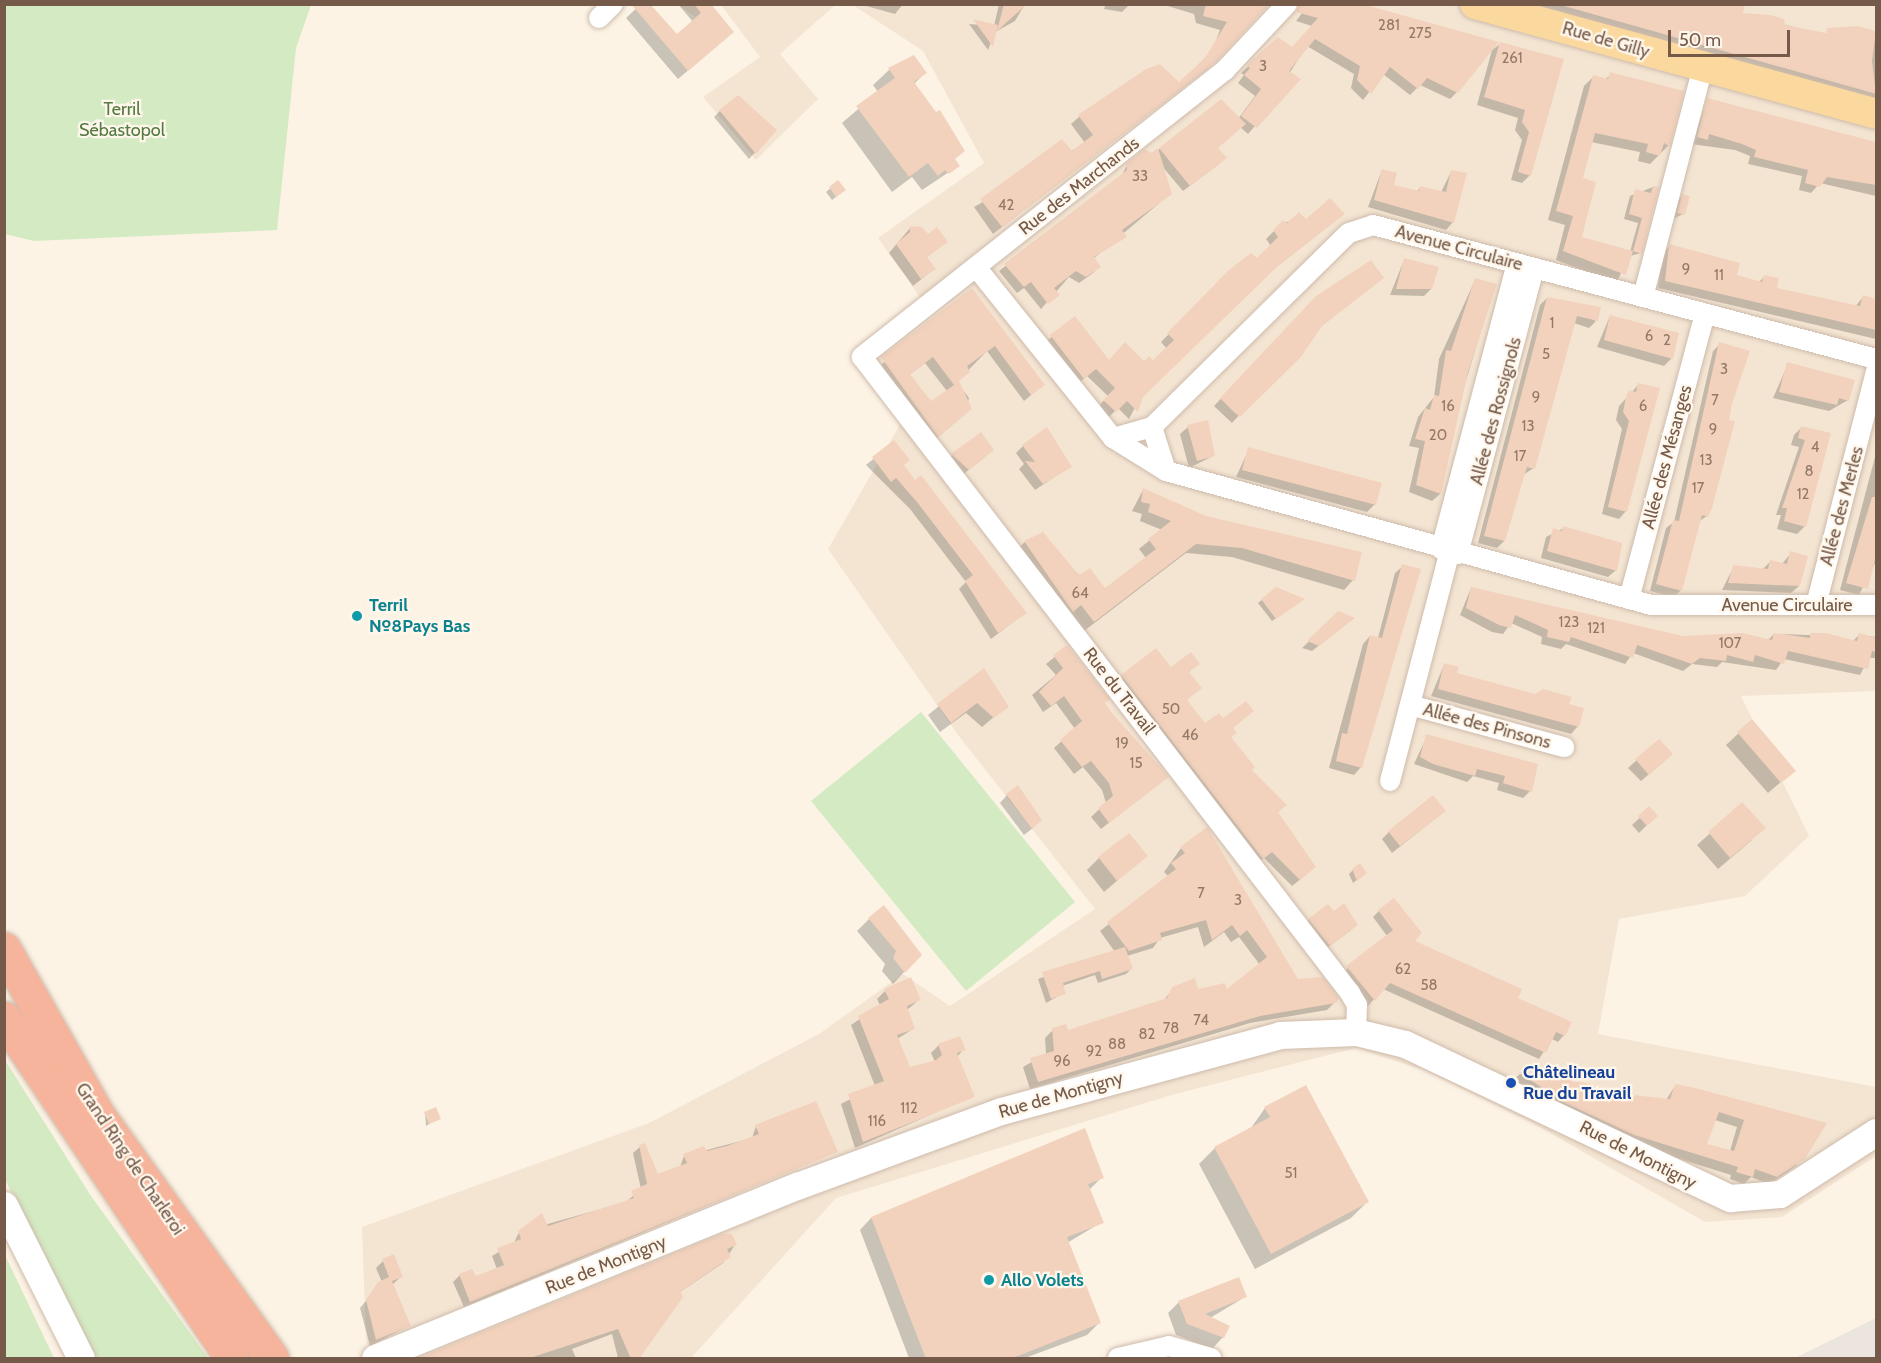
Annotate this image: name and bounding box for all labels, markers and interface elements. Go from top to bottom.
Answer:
house number: 281 [1378,17,1400,35]
street label: Rue de Gilly [1560,17,1652,63]
scale bar [1671,18,1792,56]
house number: 275 [1408,25,1432,43]
text: 50 m [1679,29,1721,51]
house number: 261 [1501,50,1523,68]
house number: 3 [1259,58,1267,76]
park label: Terril Sébastopol [79,99,165,142]
street label: Rue des Marchands [1015,132,1143,240]
house number: 33 [1132,168,1148,186]
house number: 42 [998,197,1014,215]
street label: Avenue Circulaire [1393,221,1525,275]
house number: 9 [1682,261,1690,279]
house number: 11 [1714,267,1724,285]
house number: 1 [1550,315,1554,333]
house number: 6 [1645,328,1653,346]
house number: 2 [1663,332,1671,350]
street label: Allée des Rossignols [1466,335,1526,487]
house number: 5 [1542,346,1550,364]
house number: 3 [1720,361,1728,379]
street label: Allée des Mésanges [1637,383,1697,531]
house number: 9 [1532,389,1540,407]
house number: 7 [1711,392,1719,410]
house number: 16 [1441,398,1455,416]
house number: 6 [1639,398,1647,416]
house number: 13 [1521,418,1535,436]
house number: 9 [1709,421,1717,439]
house number: 20 [1429,427,1447,445]
house number: 4 [1811,439,1819,457]
street label: Allée des Merles [1816,444,1868,568]
house number: 17 [1514,448,1526,466]
house number: 13 [1699,452,1713,470]
house number: 8 [1804,463,1814,481]
house number: 17 [1692,480,1704,498]
house number: 12 [1797,486,1809,504]
house number: 64 [1071,585,1089,603]
street label: Avenue Circulaire [1721,594,1853,616]
place label: Terril №8Pays Bas [369,595,470,638]
marker: Terril №8Pays Bas [350,609,364,623]
house number: 123 [1559,614,1579,632]
house number: 121 [1587,620,1605,638]
house number: 107 [1719,635,1741,653]
street label: Rue du Travail [1078,643,1160,739]
street label: Allée des Pinsons [1421,699,1553,753]
house number: 50 [1162,701,1180,719]
house number: 46 [1181,727,1199,745]
house number: 19 [1115,735,1129,753]
house number: 15 [1129,755,1143,773]
house number: 7 [1197,885,1205,903]
house number: 3 [1234,892,1242,910]
house number: 62 [1395,961,1411,979]
house number: 58 [1420,977,1438,995]
house number: 74 [1193,1012,1209,1030]
house number: 78 [1163,1020,1179,1038]
house number: 82 [1139,1026,1155,1044]
house number: 88 [1108,1036,1126,1054]
house number: 92 [1086,1043,1102,1061]
house number: 96 [1053,1053,1071,1071]
place label: Châtelineau Rue du Travail [1523,1062,1631,1104]
street label: Rue de Montigny [996,1067,1126,1123]
marker: Châtelineau Rue du Travail [1504,1076,1518,1090]
street label: Grand Ring de Charleroi [71,1079,189,1239]
house number: 112 [900,1100,918,1118]
house number: 116 [868,1113,886,1131]
street label: Rue de Montigny [1576,1116,1700,1194]
house number: 51 [1284,1165,1298,1183]
street label: Rue de Montigny [542,1231,670,1299]
place label: Allo Volets [1001,1269,1084,1291]
marker: Allo Volets [982,1273,996,1287]

